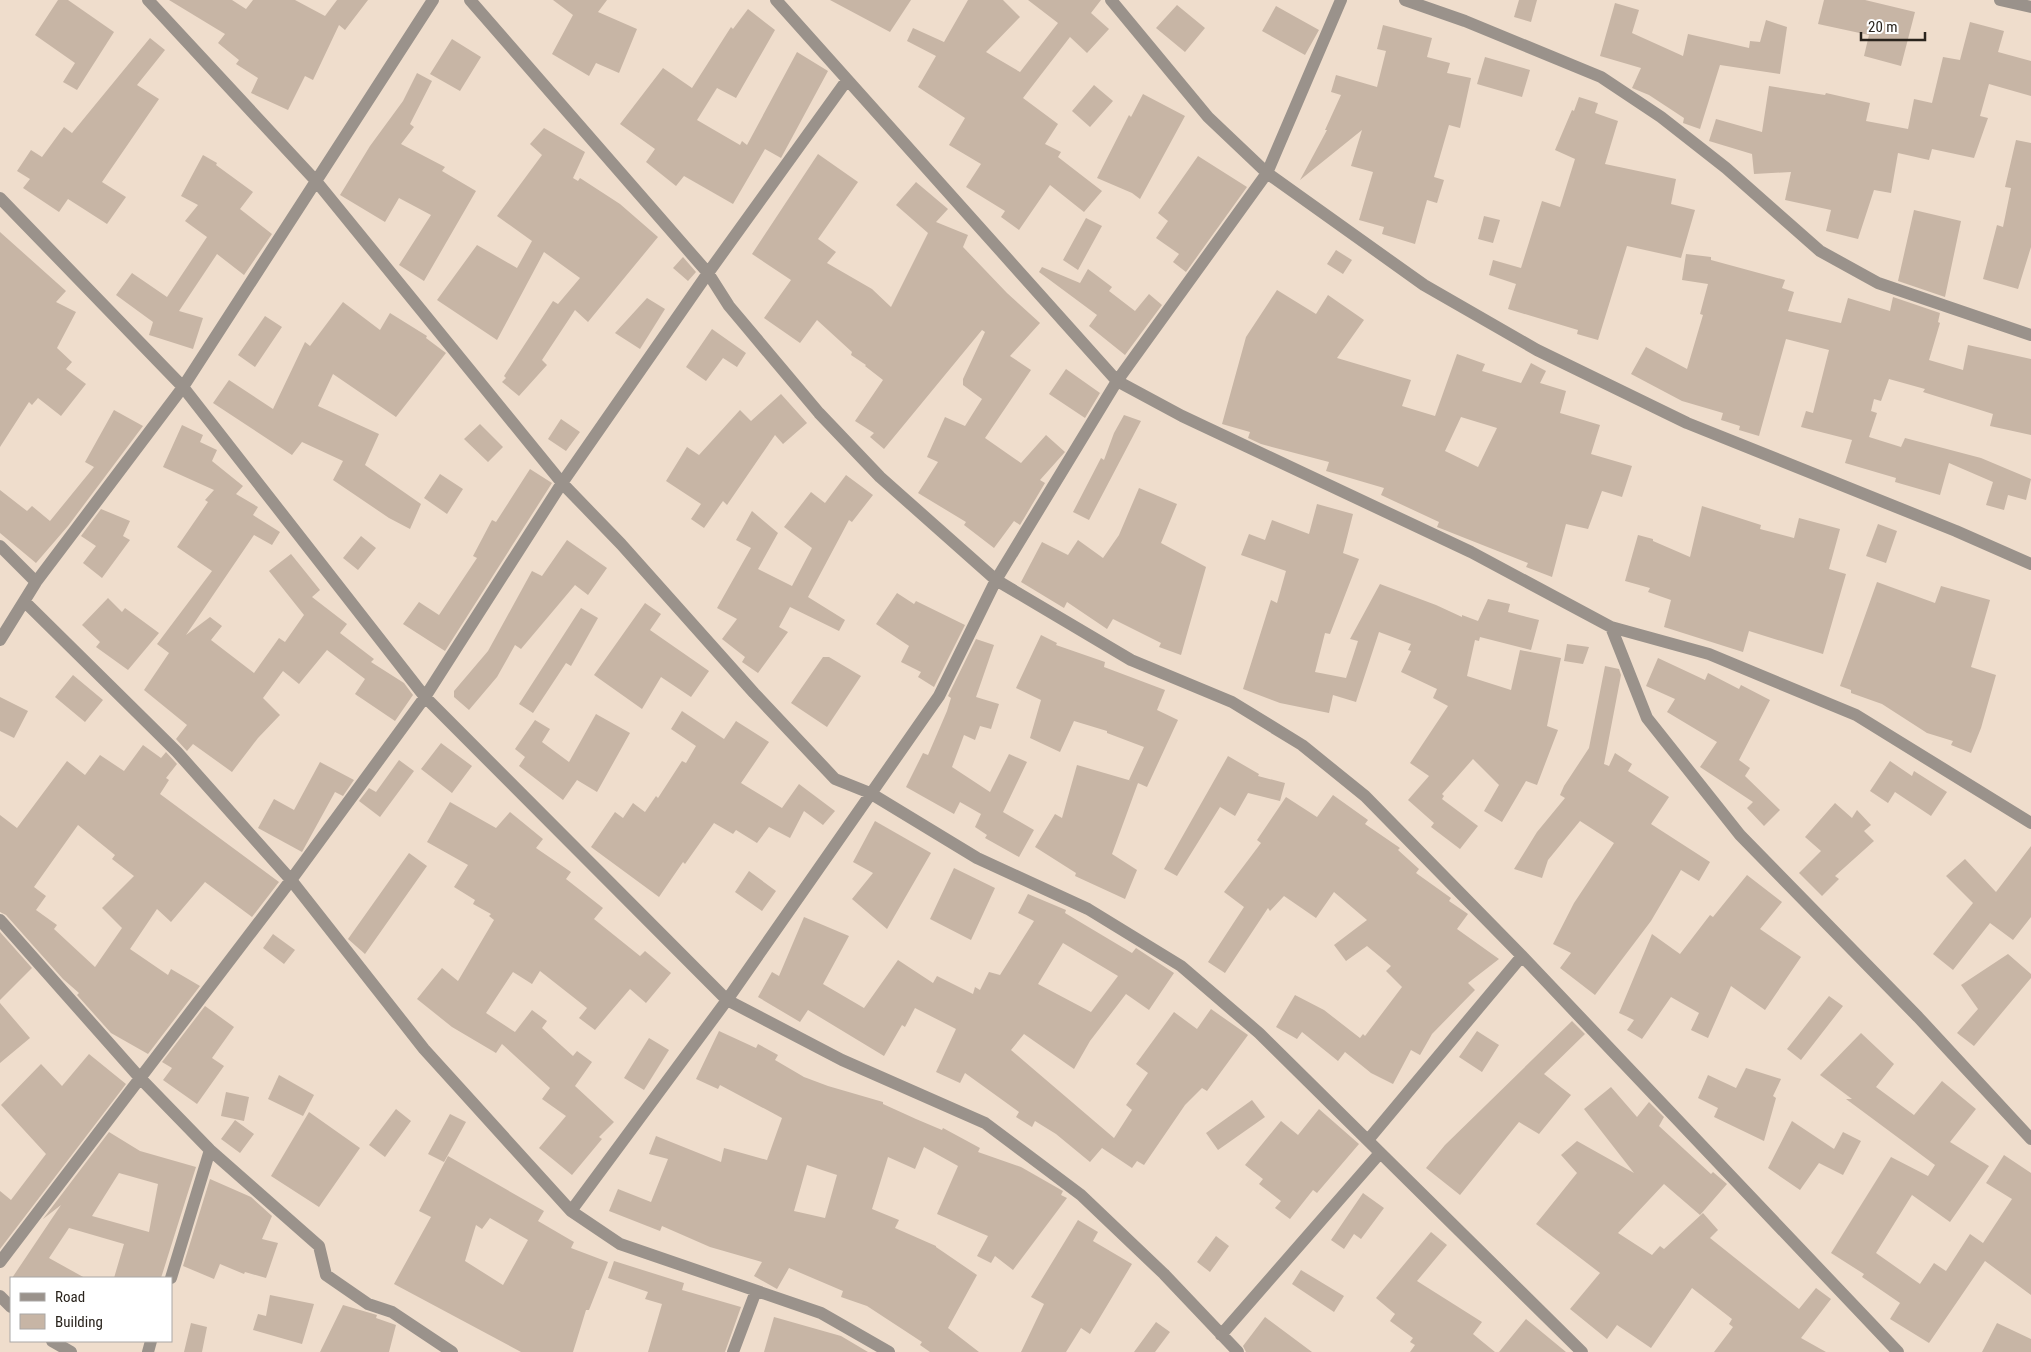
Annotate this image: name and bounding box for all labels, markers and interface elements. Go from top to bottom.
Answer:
scale bar [1861,10,1925,42]
text: 20 m [1868,18,1898,36]
legend [10,1277,172,1342]
text: Road [55,1288,85,1306]
text: Building [55,1313,103,1331]

